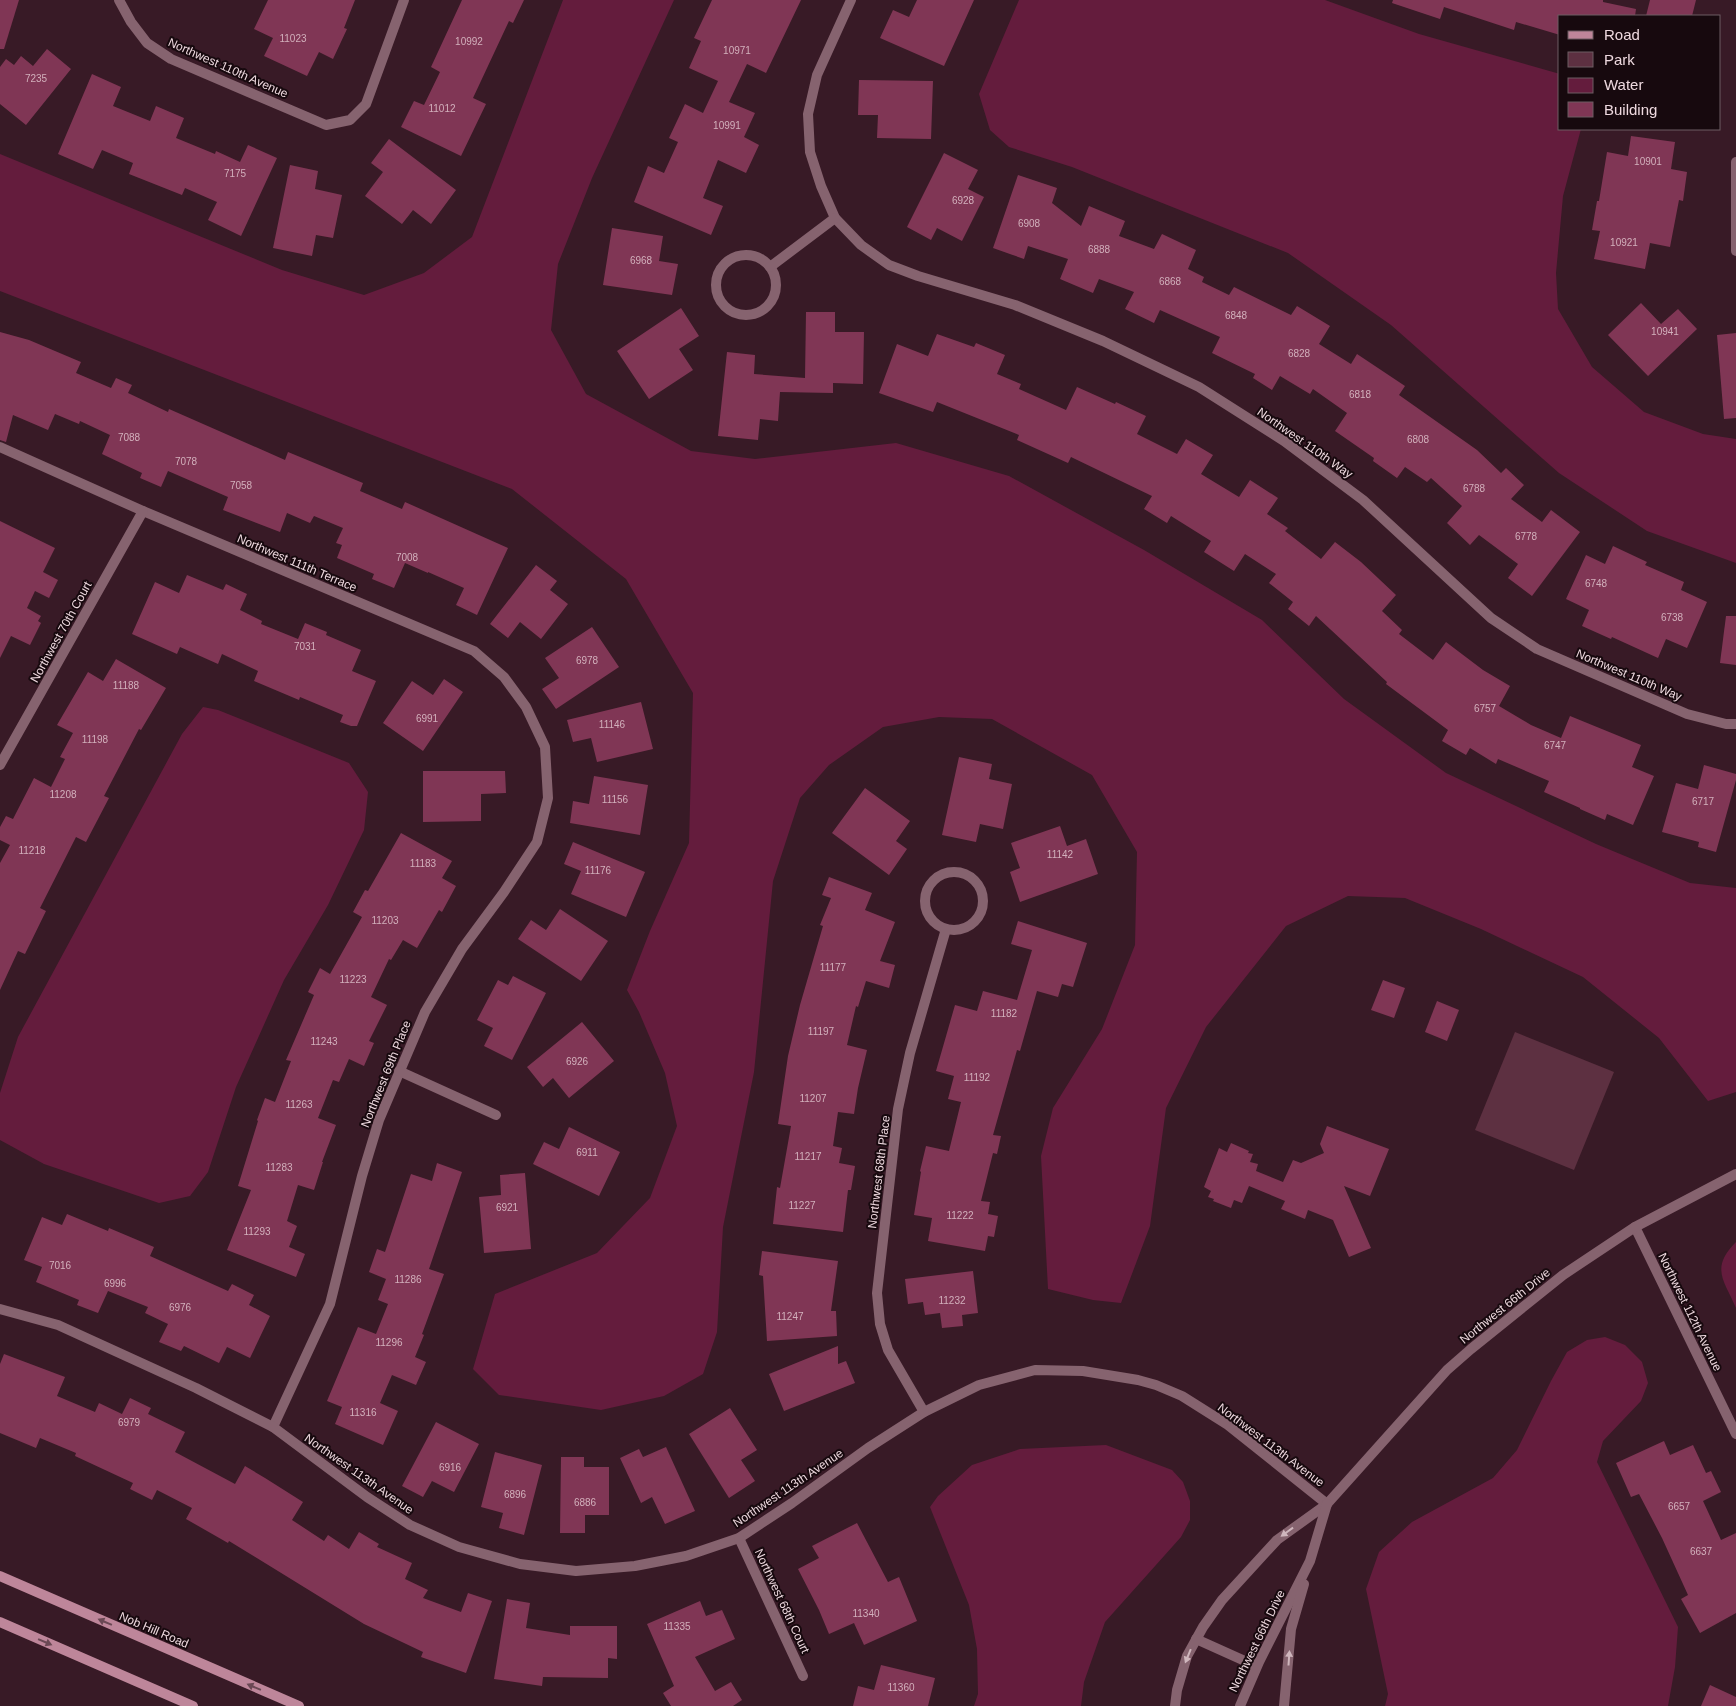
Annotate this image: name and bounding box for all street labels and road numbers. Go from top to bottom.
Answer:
street label: Northwest 110th Avenue [166,35,290,101]
street label: Northwest 110th Way [1255,405,1355,481]
street label: Northwest 111th Terrace [235,531,359,595]
street label: Northwest 70th Court [27,578,95,685]
street label: Northwest 110th Way [1574,646,1684,704]
street label: Northwest 69th Place [358,1018,414,1130]
street label: Northwest 68th Place [865,1114,893,1229]
street label: Northwest 112th Avenue [1655,1251,1725,1374]
street label: Northwest 66th Drive [1457,1265,1553,1347]
street label: Northwest 113th Avenue [1215,1400,1327,1490]
street label: Northwest 113th Avenue [302,1431,416,1517]
street label: Northwest 113th Avenue [730,1446,846,1530]
street label: Northwest 68th Court [752,1547,813,1656]
street label: Northwest 66th Drive [1226,1587,1288,1694]
street label: Nob Hill Road [117,1609,191,1651]

